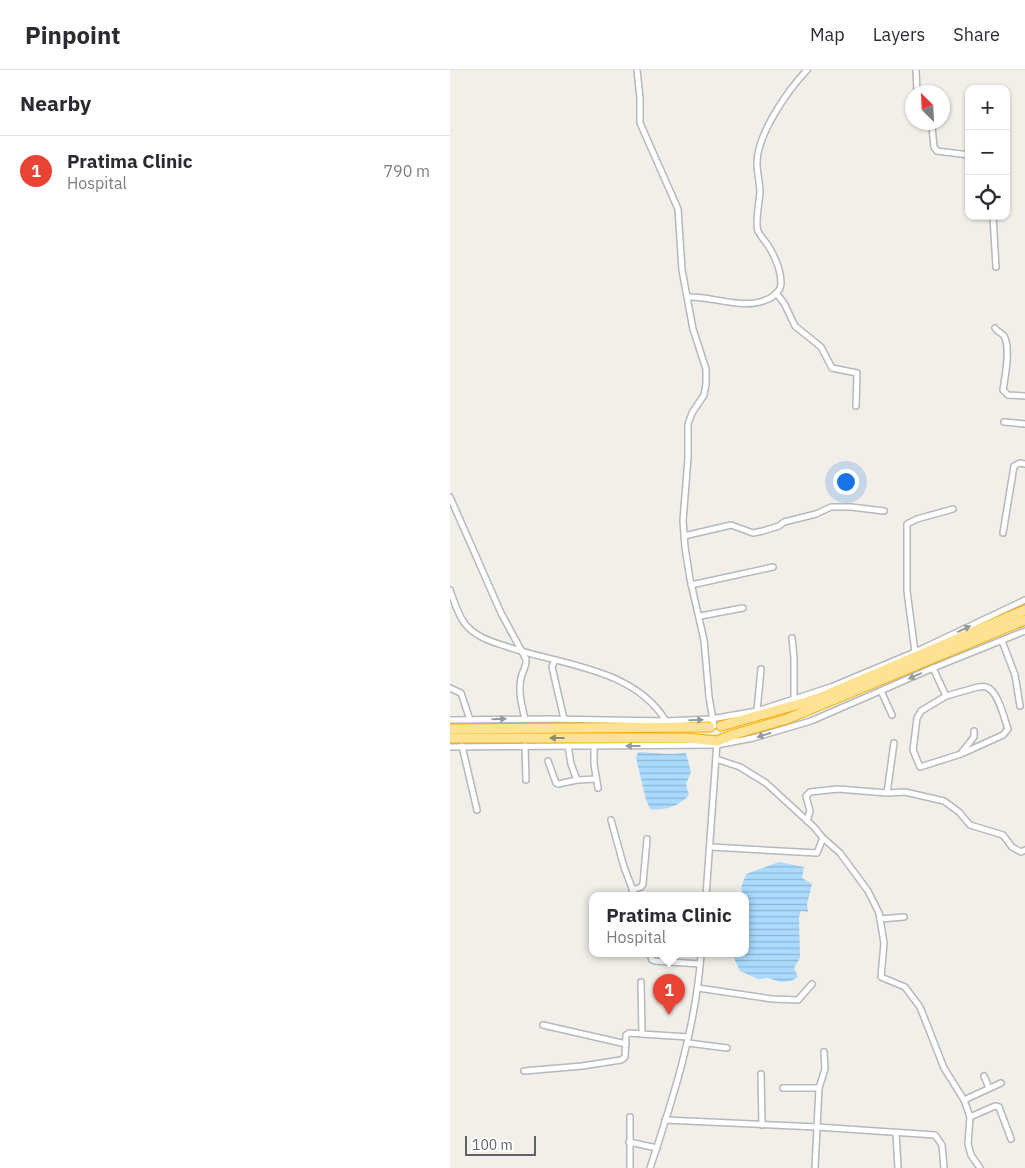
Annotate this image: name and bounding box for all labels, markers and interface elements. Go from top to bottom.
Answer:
text: Pinpoint [25,19,120,51]
text: Map [810,23,845,46]
text: Layers [873,23,925,46]
text: Share [953,23,1000,46]
north arrow [905,85,950,130]
map controls [965,85,1010,220]
button: + [965,85,1010,130]
text: Nearby [20,89,91,117]
button: − [965,130,1010,175]
text: Pratima Clinic [67,149,193,173]
text: 1 [31,161,41,181]
text: 790 m [383,161,430,181]
text: Hospital [67,173,127,193]
button: locate [965,175,1010,220]
your location [833,469,859,495]
one-way arrow [957,624,972,633]
one-way arrow [908,673,922,681]
one-way arrow [491,715,507,723]
one-way arrow [688,715,704,723]
one-way arrow [756,732,771,739]
one-way arrow [549,734,565,742]
one-way arrow [625,742,641,750]
popup [589,892,749,957]
text: Pratima Clinic [606,903,732,927]
text: Hospital [606,927,666,947]
pin: 1 [653,974,685,1015]
scale bar [465,1133,536,1156]
text: 100 m [472,1136,513,1154]

